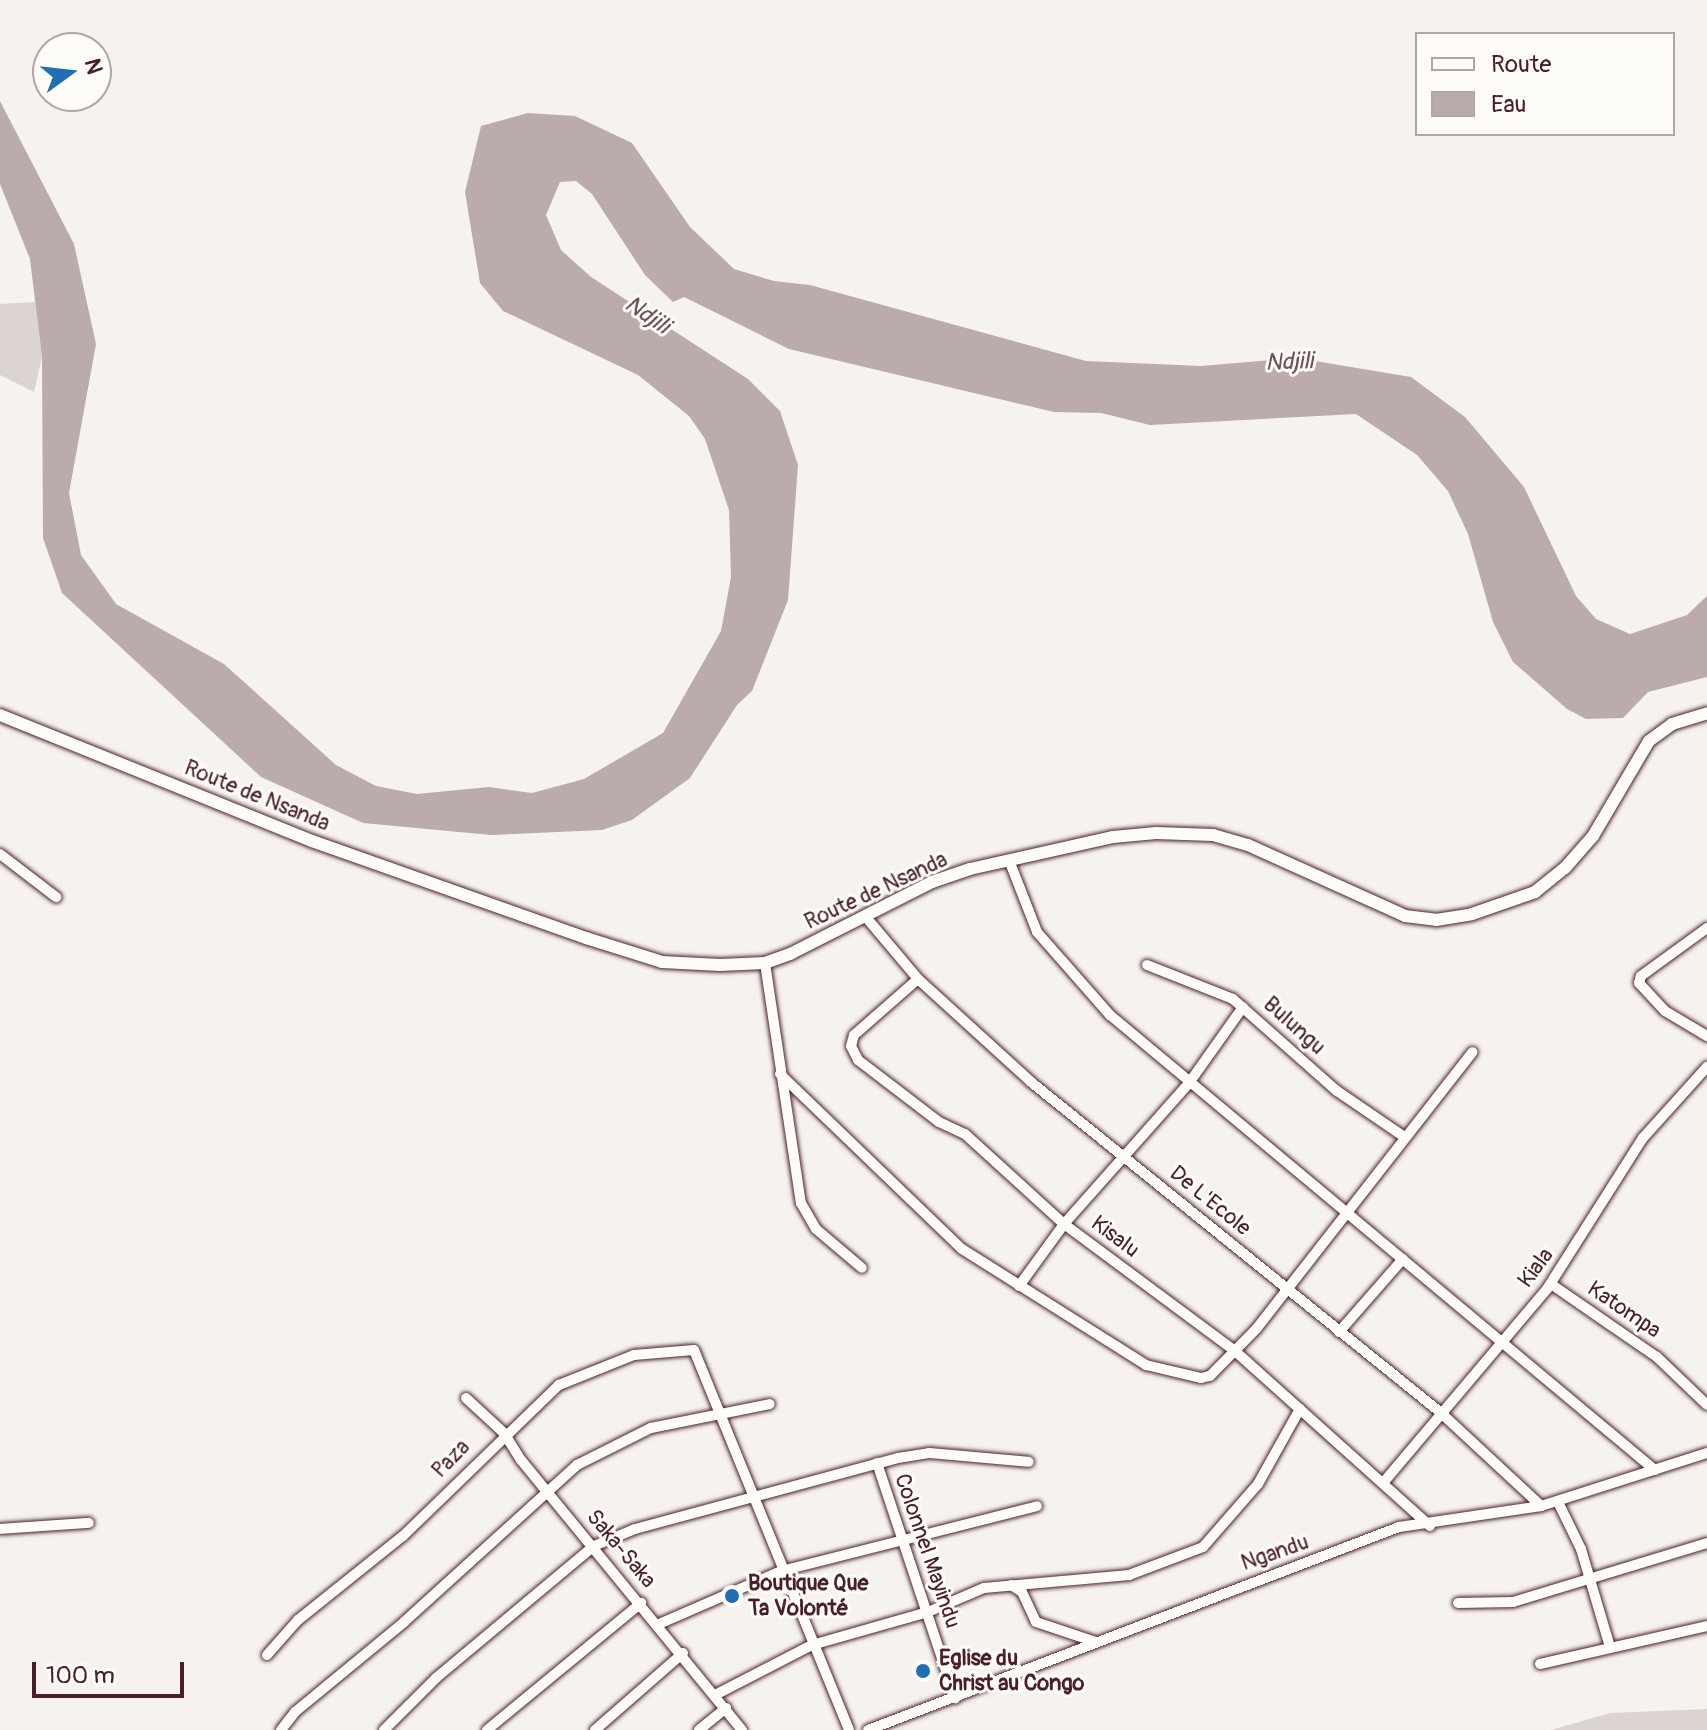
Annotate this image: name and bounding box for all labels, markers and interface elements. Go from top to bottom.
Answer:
north arrow [32,32,112,112]
legend [1415,32,1675,136]
text: Route [1491,50,1551,79]
text: N [78,55,109,77]
text: Eau [1491,90,1526,119]
water label: Ndjili [619,290,675,340]
water label: Ndjili [1265,347,1313,377]
street label: Route de Nsanda [180,755,334,837]
street label: Route de Nsanda [800,846,952,936]
street label: Bulungu [1258,991,1330,1061]
street label: De L'Ecole [1164,1160,1256,1242]
street label: Kisalu [1086,1210,1144,1264]
street label: Kiala [1513,1243,1559,1293]
street label: Katompa [1582,1276,1666,1344]
street label: Paza [427,1434,475,1484]
street label: Colonnel Mayindu [888,1470,966,1632]
street label: Saka-Saka [581,1504,661,1594]
street label: Ngandu [1238,1529,1312,1577]
place label: Boutique Que Ta Volonté [748,1570,868,1622]
marker: Boutique Que Ta Volonté [723,1587,741,1605]
place label: Eglise du Christ au Congo [939,1645,1084,1696]
scale bar [36,1646,188,1696]
text: 100 m [46,1661,115,1690]
marker: Eglise du Christ au Congo [914,1662,932,1680]

